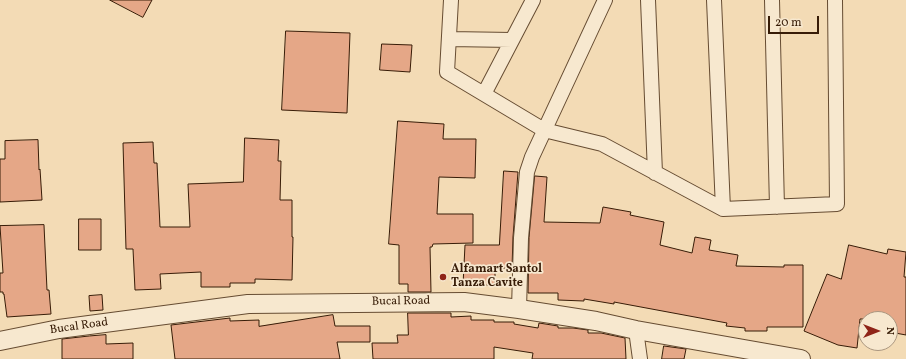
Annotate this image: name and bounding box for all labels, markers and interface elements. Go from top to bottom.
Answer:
scale bar [770,8,821,34]
text: 20 m [775,15,802,31]
place label: Alfamart Santol Tanza Cavite [451,263,542,291]
marker: Alfamart Santol Tanza Cavite [438,272,448,282]
street label: Bucal Road [372,294,430,310]
north arrow [858,311,898,351]
street label: Bucal Road [49,316,109,338]
text: N [882,327,897,335]

